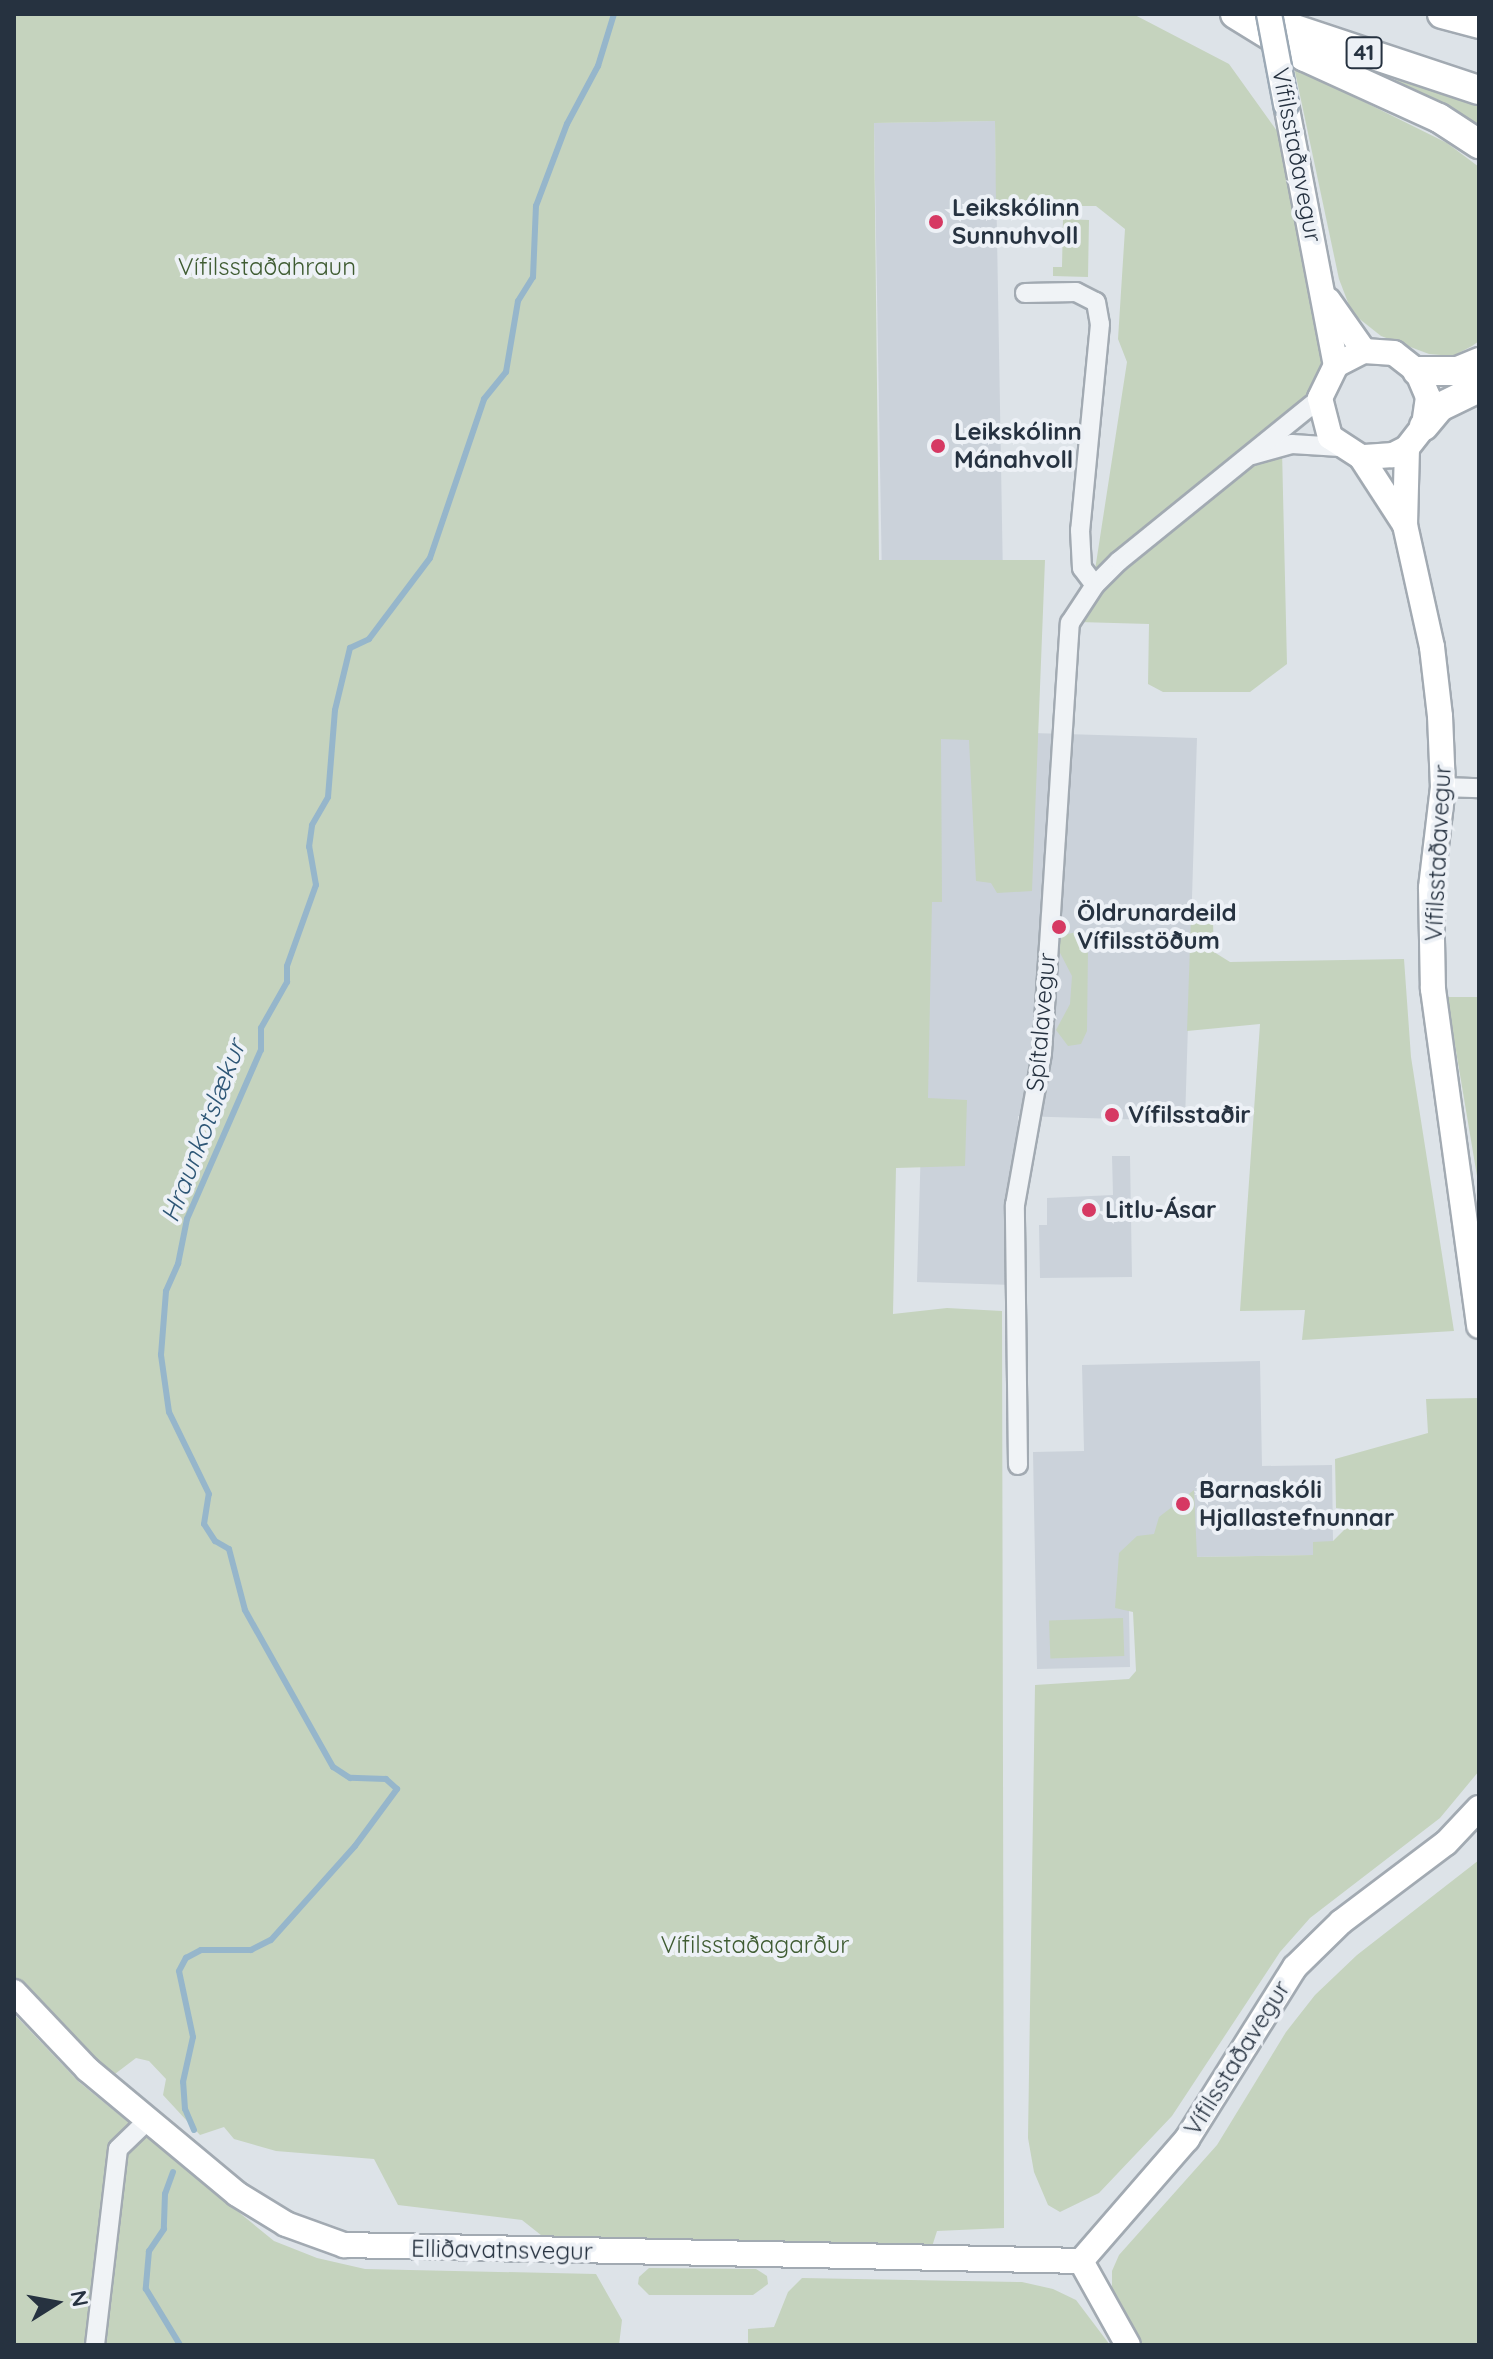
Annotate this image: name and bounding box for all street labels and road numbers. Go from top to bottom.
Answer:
road number: 41 [1344,35,1384,71]
street label: Vífilsstaðavegur [1266,65,1328,245]
street label: Vífilsstaðavegur [1419,764,1457,942]
street label: Spítalavegur [1021,951,1061,1093]
street label: Vífilsstaðavegur [1178,1975,1296,2141]
street label: Elliðavatnsvegur [411,2234,593,2266]

